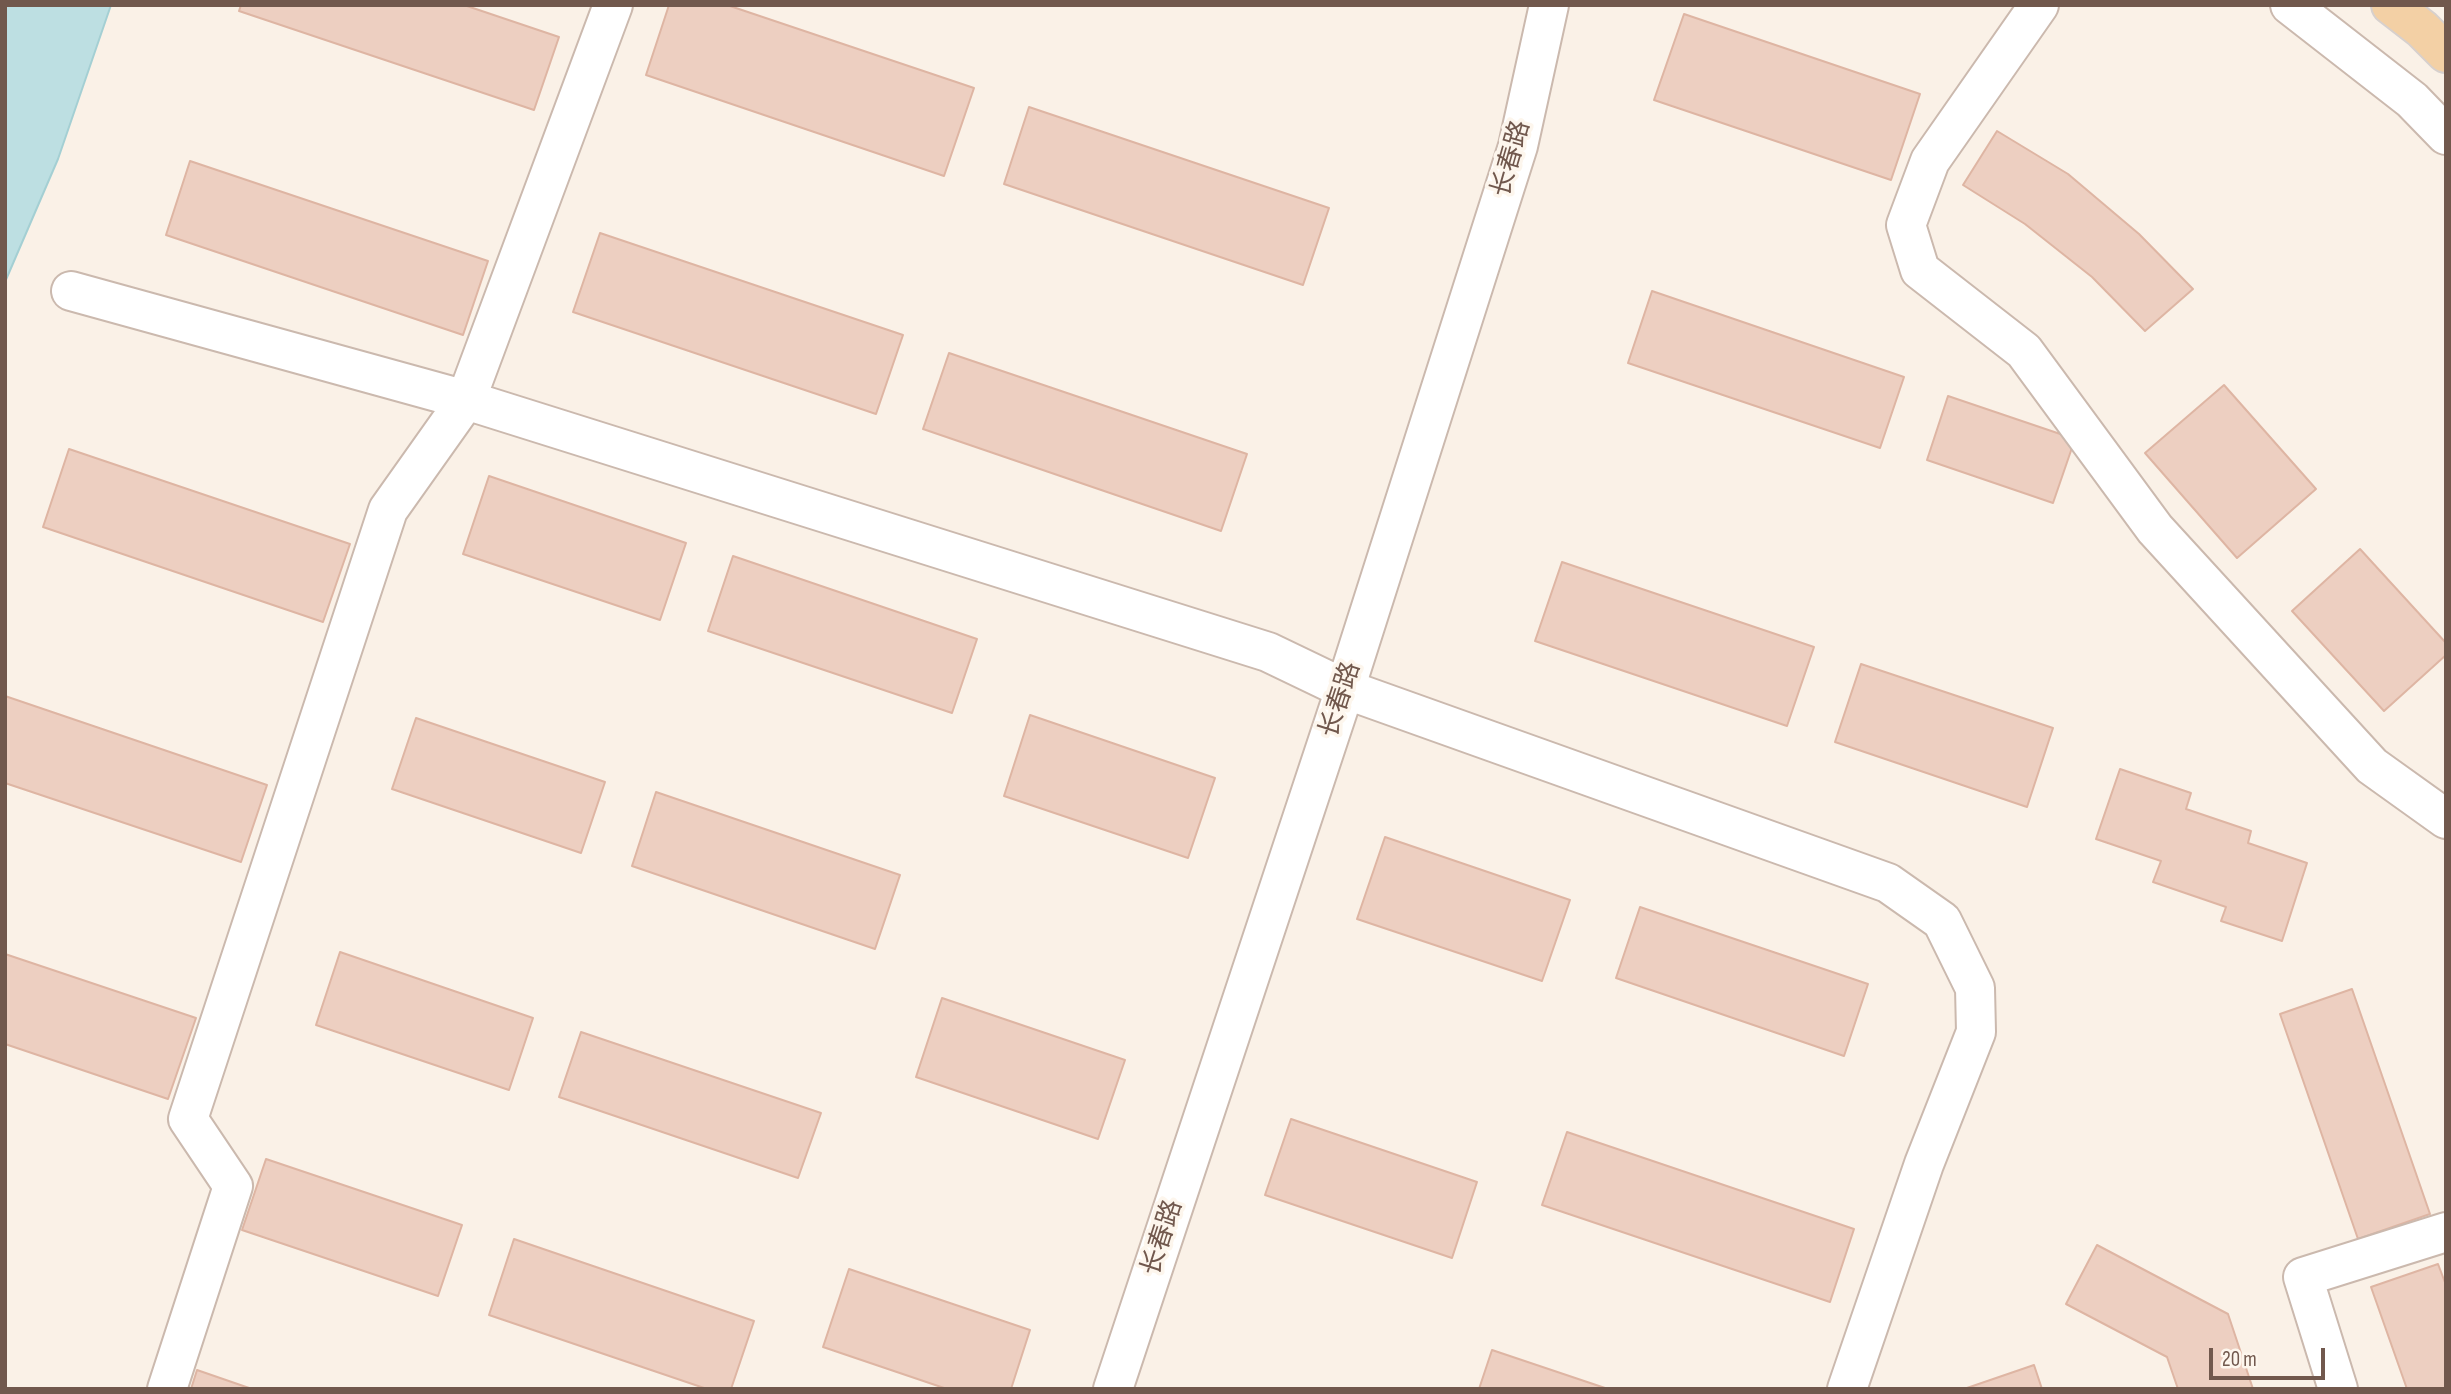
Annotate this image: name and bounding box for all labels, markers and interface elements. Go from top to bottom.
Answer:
street label: 长春路 [1486,117,1538,201]
street label: 长春路 [1314,658,1368,742]
street label: 长春路 [1136,1196,1190,1280]
scale bar [2213,1334,2328,1378]
text: 20 m [2222,1347,2257,1372]

